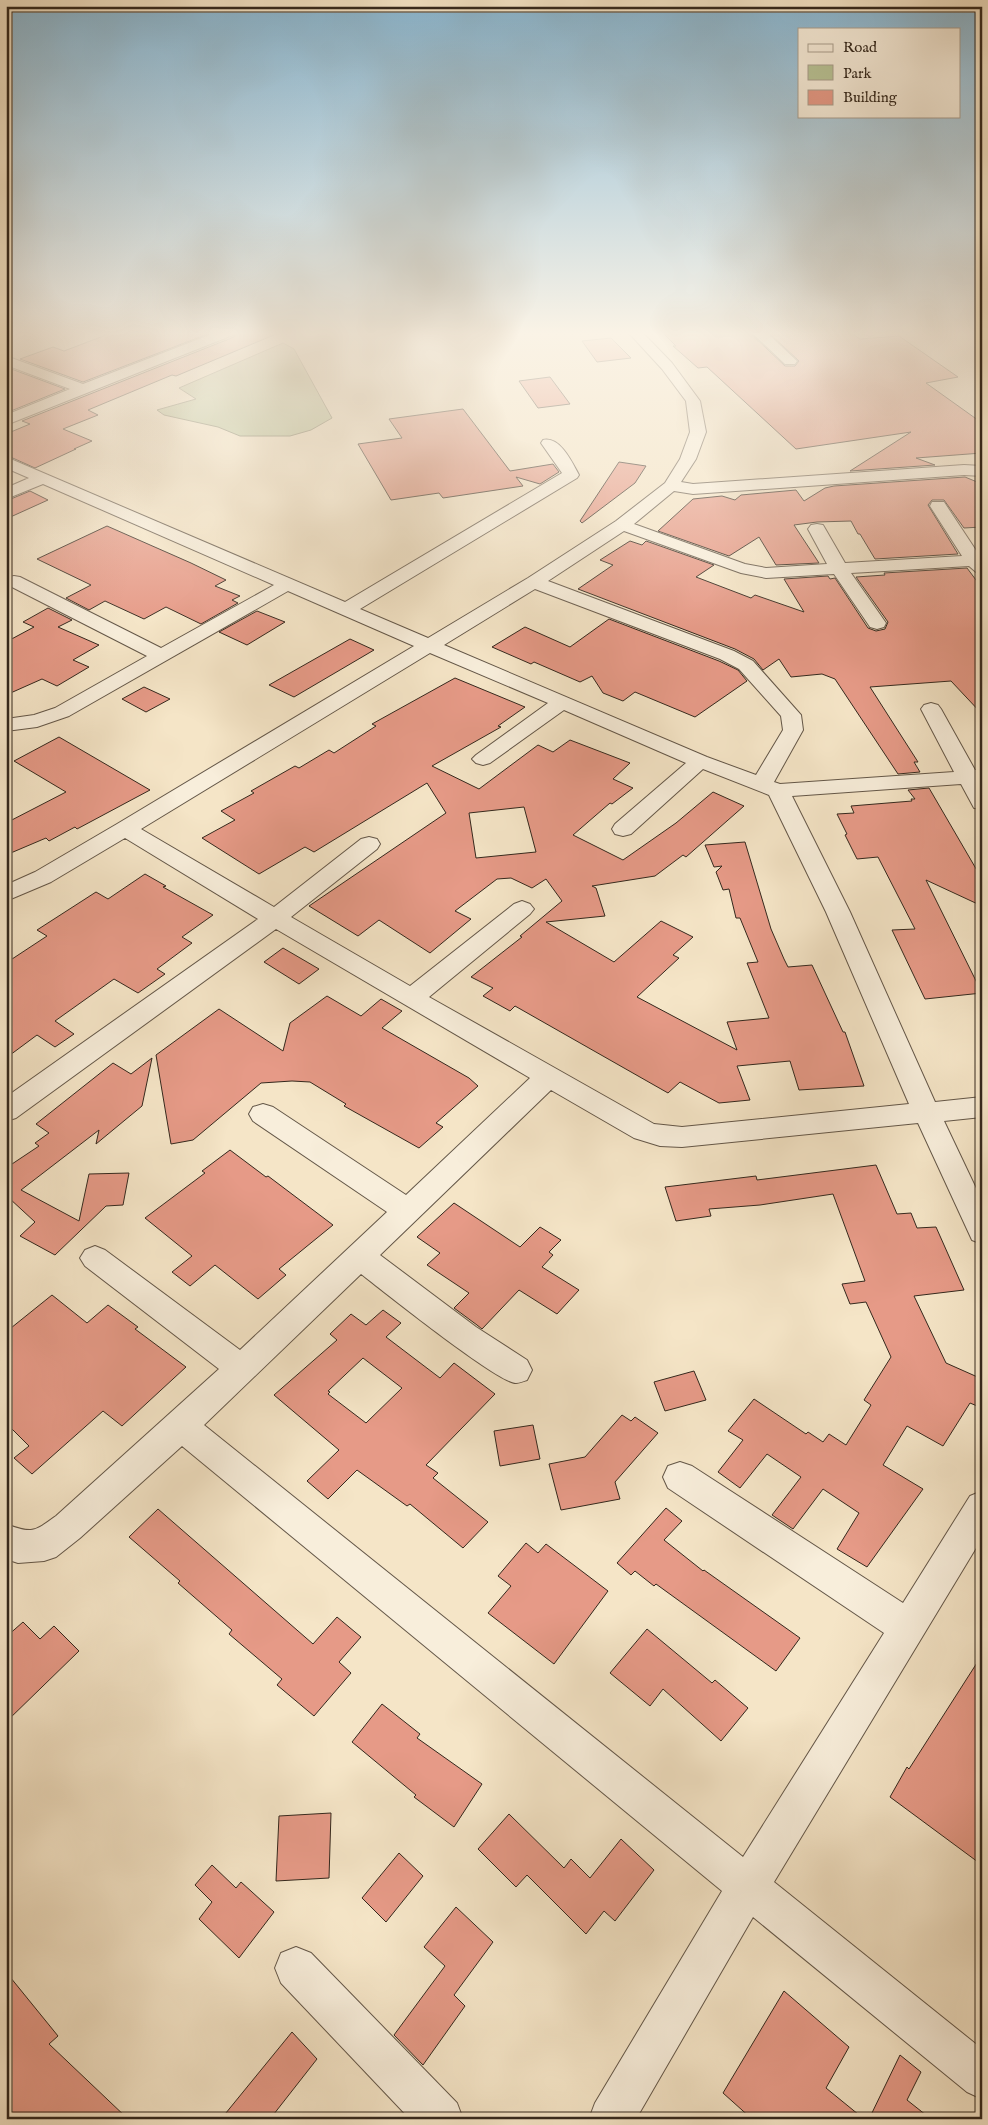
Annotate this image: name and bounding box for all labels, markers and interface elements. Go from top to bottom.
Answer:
legend [798,28,960,118]
text: Road [843,38,878,57]
text: Park [843,64,873,83]
text: Building [843,88,898,107]

